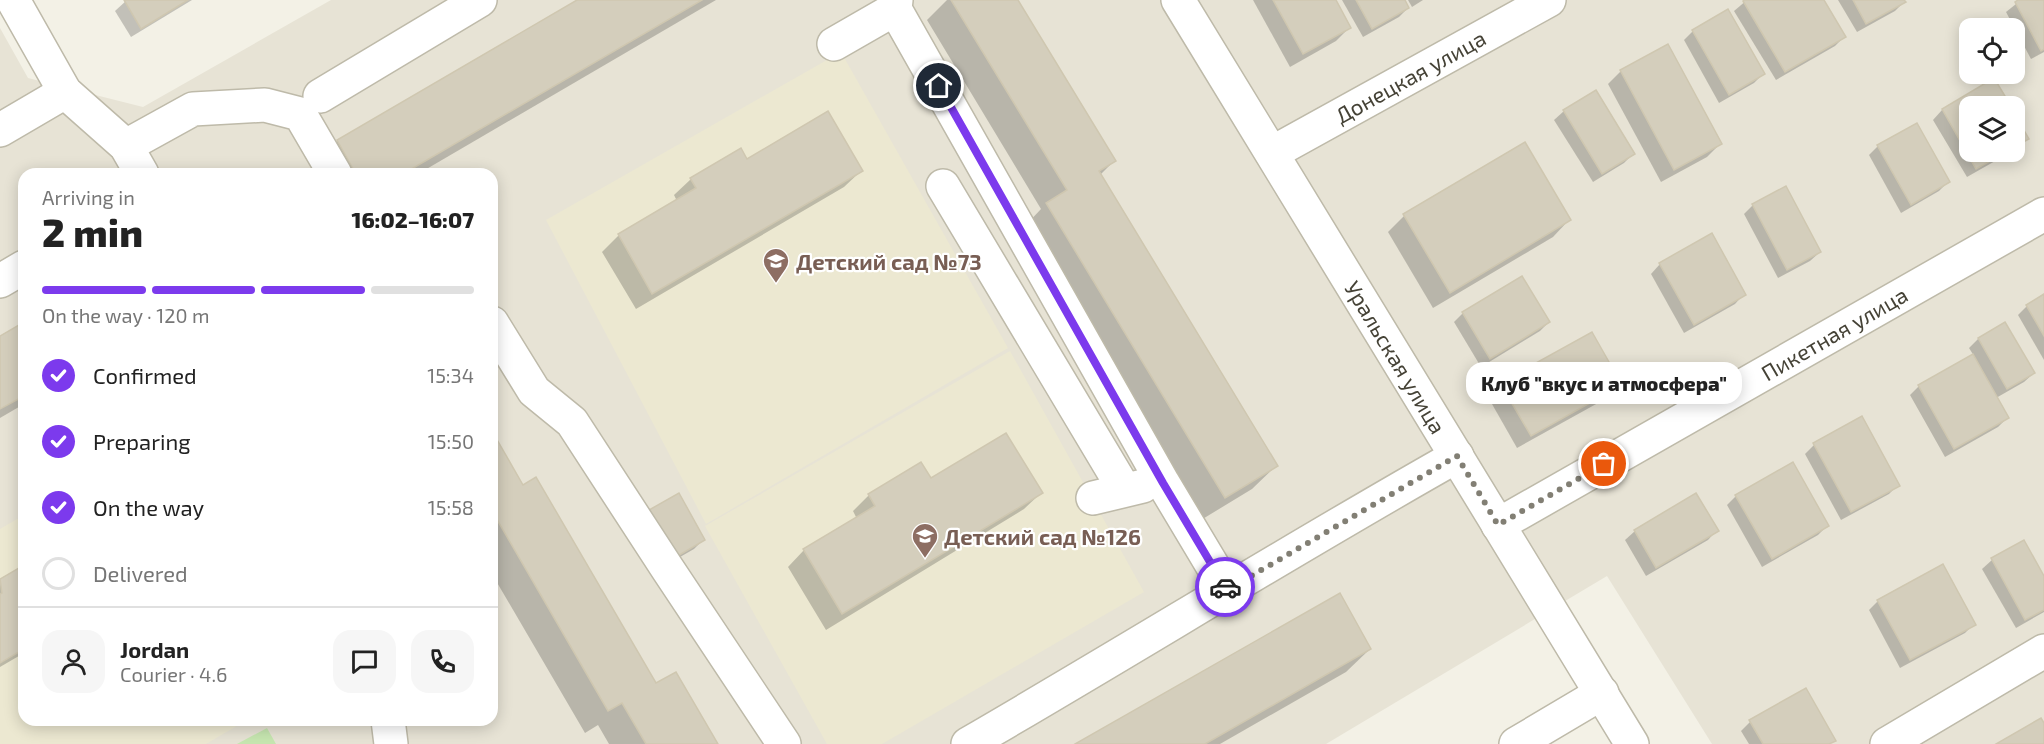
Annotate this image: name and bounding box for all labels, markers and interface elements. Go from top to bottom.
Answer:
map controls [1959,18,2025,162]
button: locate [1959,18,2025,84]
street label: Донецкая улица [1330,24,1490,129]
pin [913,60,964,111]
icon: home [922,69,955,102]
button: layers [1959,96,2025,162]
text: Arriving in [42,185,135,209]
text: 16:02–16:07 [352,206,474,232]
text: 2 min [42,208,143,255]
school or university icon: Детский сад №73 [761,246,791,284]
place label: Детский сад №73 [796,248,982,274]
street label: Уральская улица [1339,276,1452,439]
street label: Пикетная улица [1756,281,1912,386]
text: On the way · 120 m [42,303,210,327]
icon: check [42,359,75,392]
text: Confirmed [93,362,197,388]
callout: Клуб "вкус и атмосфера" [1466,362,1742,404]
text: 15:34 [427,363,474,387]
text: Клуб "вкус и атмосфера" [1481,371,1727,395]
icon: check [42,425,75,458]
text: Preparing [93,428,191,454]
text: 15:50 [428,429,474,453]
pin [1578,438,1629,489]
icon: bag [1587,447,1620,480]
icon: check [42,491,75,524]
text: On the way [93,494,204,520]
text: 15:58 [428,495,474,519]
school or university icon: Детский сад №126 [910,521,940,559]
place label: Детский сад №126 [944,523,1141,549]
courier [1195,557,1255,617]
text: Delivered [93,560,188,586]
icon: car [1209,571,1242,604]
button: person [42,630,105,693]
button: chat [333,630,396,693]
button: phone [411,630,474,693]
text: Jordan [120,636,189,662]
text: Courier · 4.6 [120,662,227,686]

